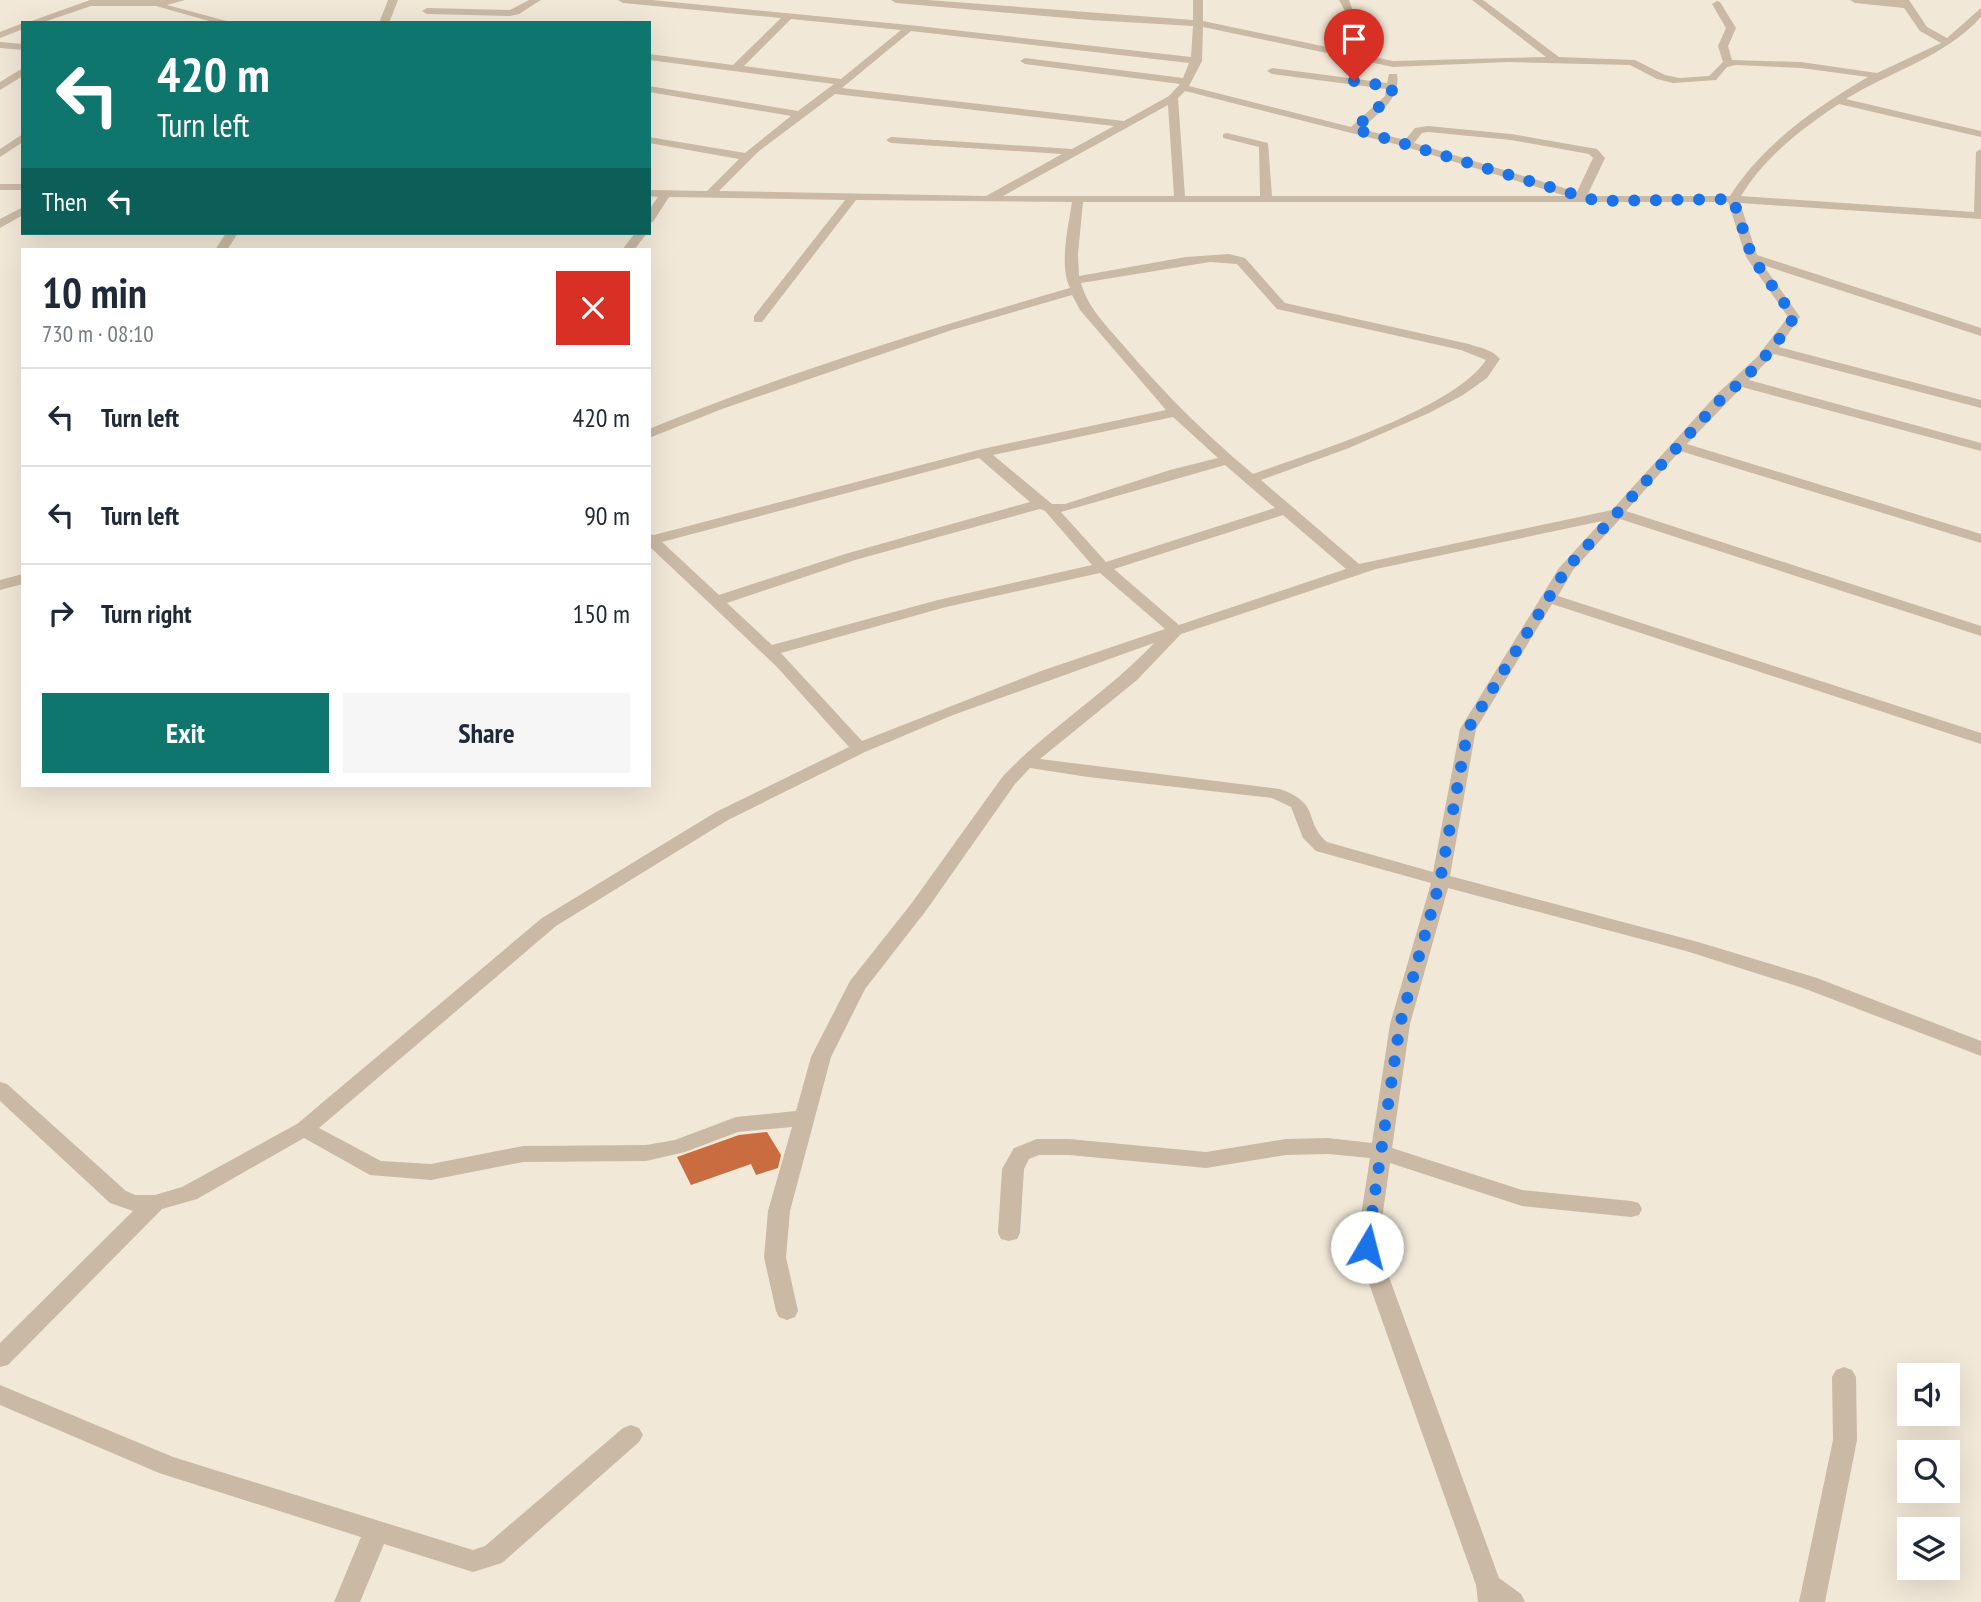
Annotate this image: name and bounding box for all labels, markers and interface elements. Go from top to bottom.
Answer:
pin [1324,9,1384,81]
icon: arrive [1335,20,1373,58]
text: 420 m [157,42,270,106]
icon: left [42,49,133,140]
text: Turn left [157,104,249,146]
icon: left [101,182,139,220]
text: Then [42,185,87,218]
text: 10 min [42,265,147,320]
button: close [556,271,630,345]
text: 730 m · 08:10 [42,319,154,348]
icon: left [42,398,80,436]
text: Turn left [101,401,179,434]
text: 420 m [572,401,630,434]
icon: left [42,496,80,534]
text: Turn left [101,499,179,532]
text: 90 m [584,499,630,532]
icon: right [42,594,80,632]
text: Turn right [101,597,192,630]
text: 150 m [572,597,630,630]
button: Exit [42,693,329,773]
button: Share [343,693,630,773]
position arrow [1330,1210,1404,1284]
map controls [1897,1363,1960,1580]
button: sound [1897,1363,1960,1426]
button: search [1897,1440,1960,1503]
button: layers [1897,1517,1960,1580]

